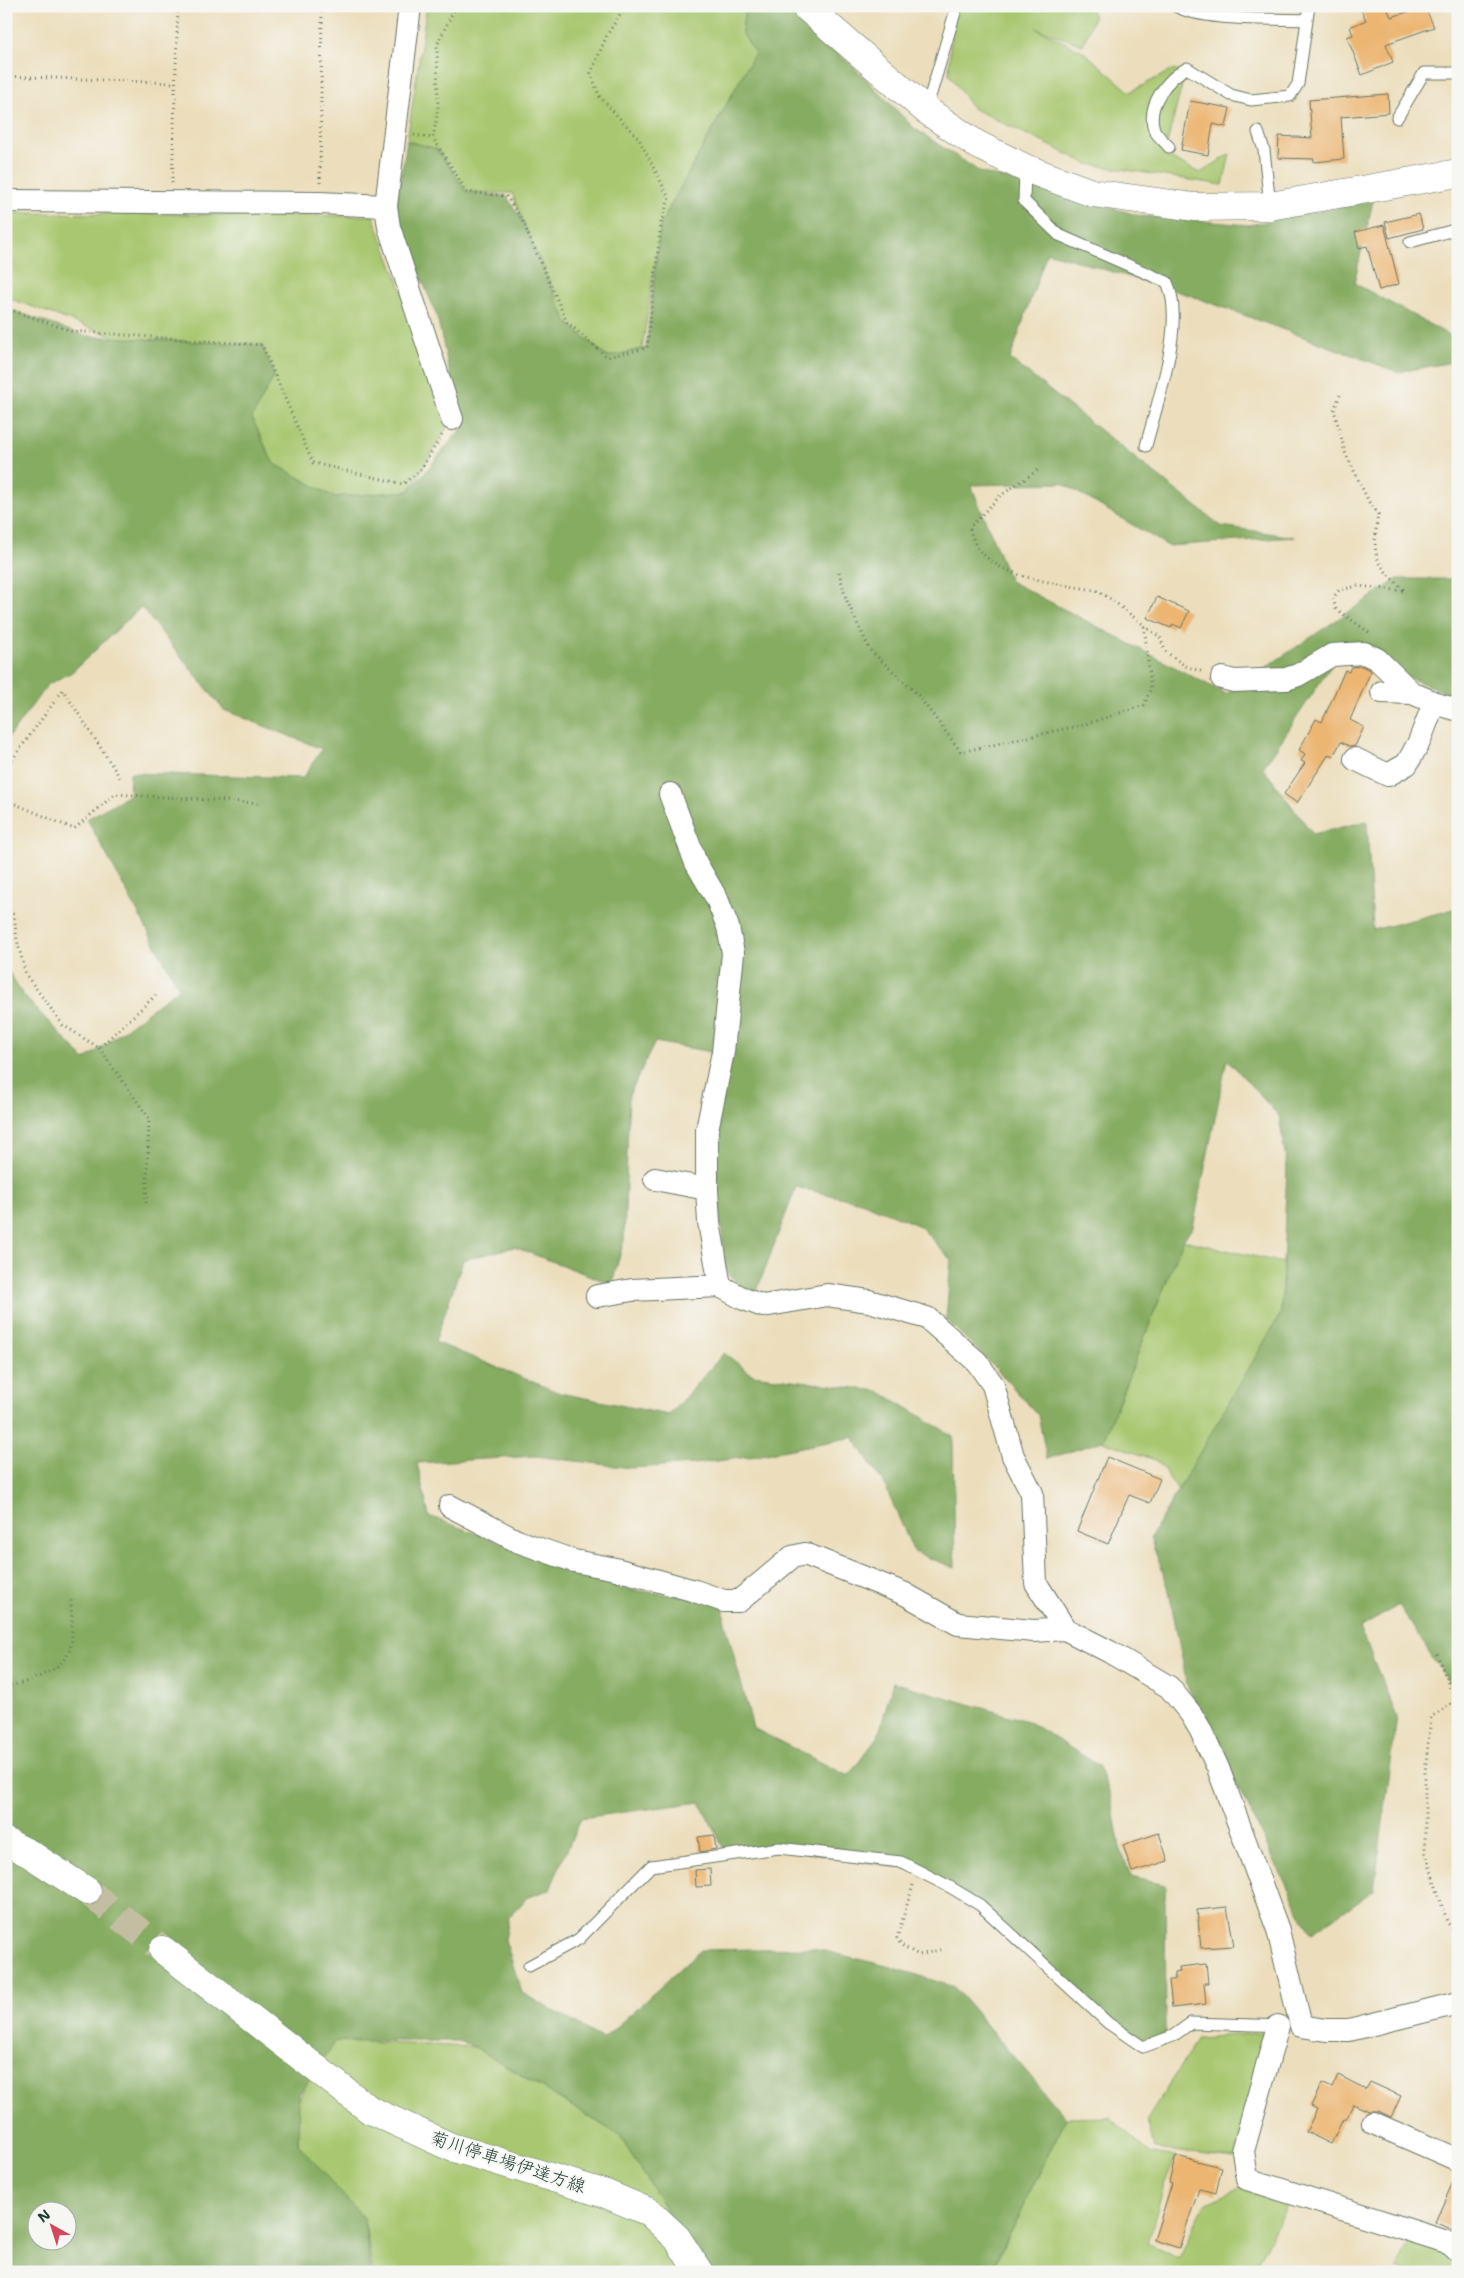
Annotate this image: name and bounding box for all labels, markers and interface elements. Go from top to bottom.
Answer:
street label: 菊川停車場伊達方線 [427,2126,589,2198]
north arrow [28,2200,78,2250]
text: N [34,2205,54,2226]

